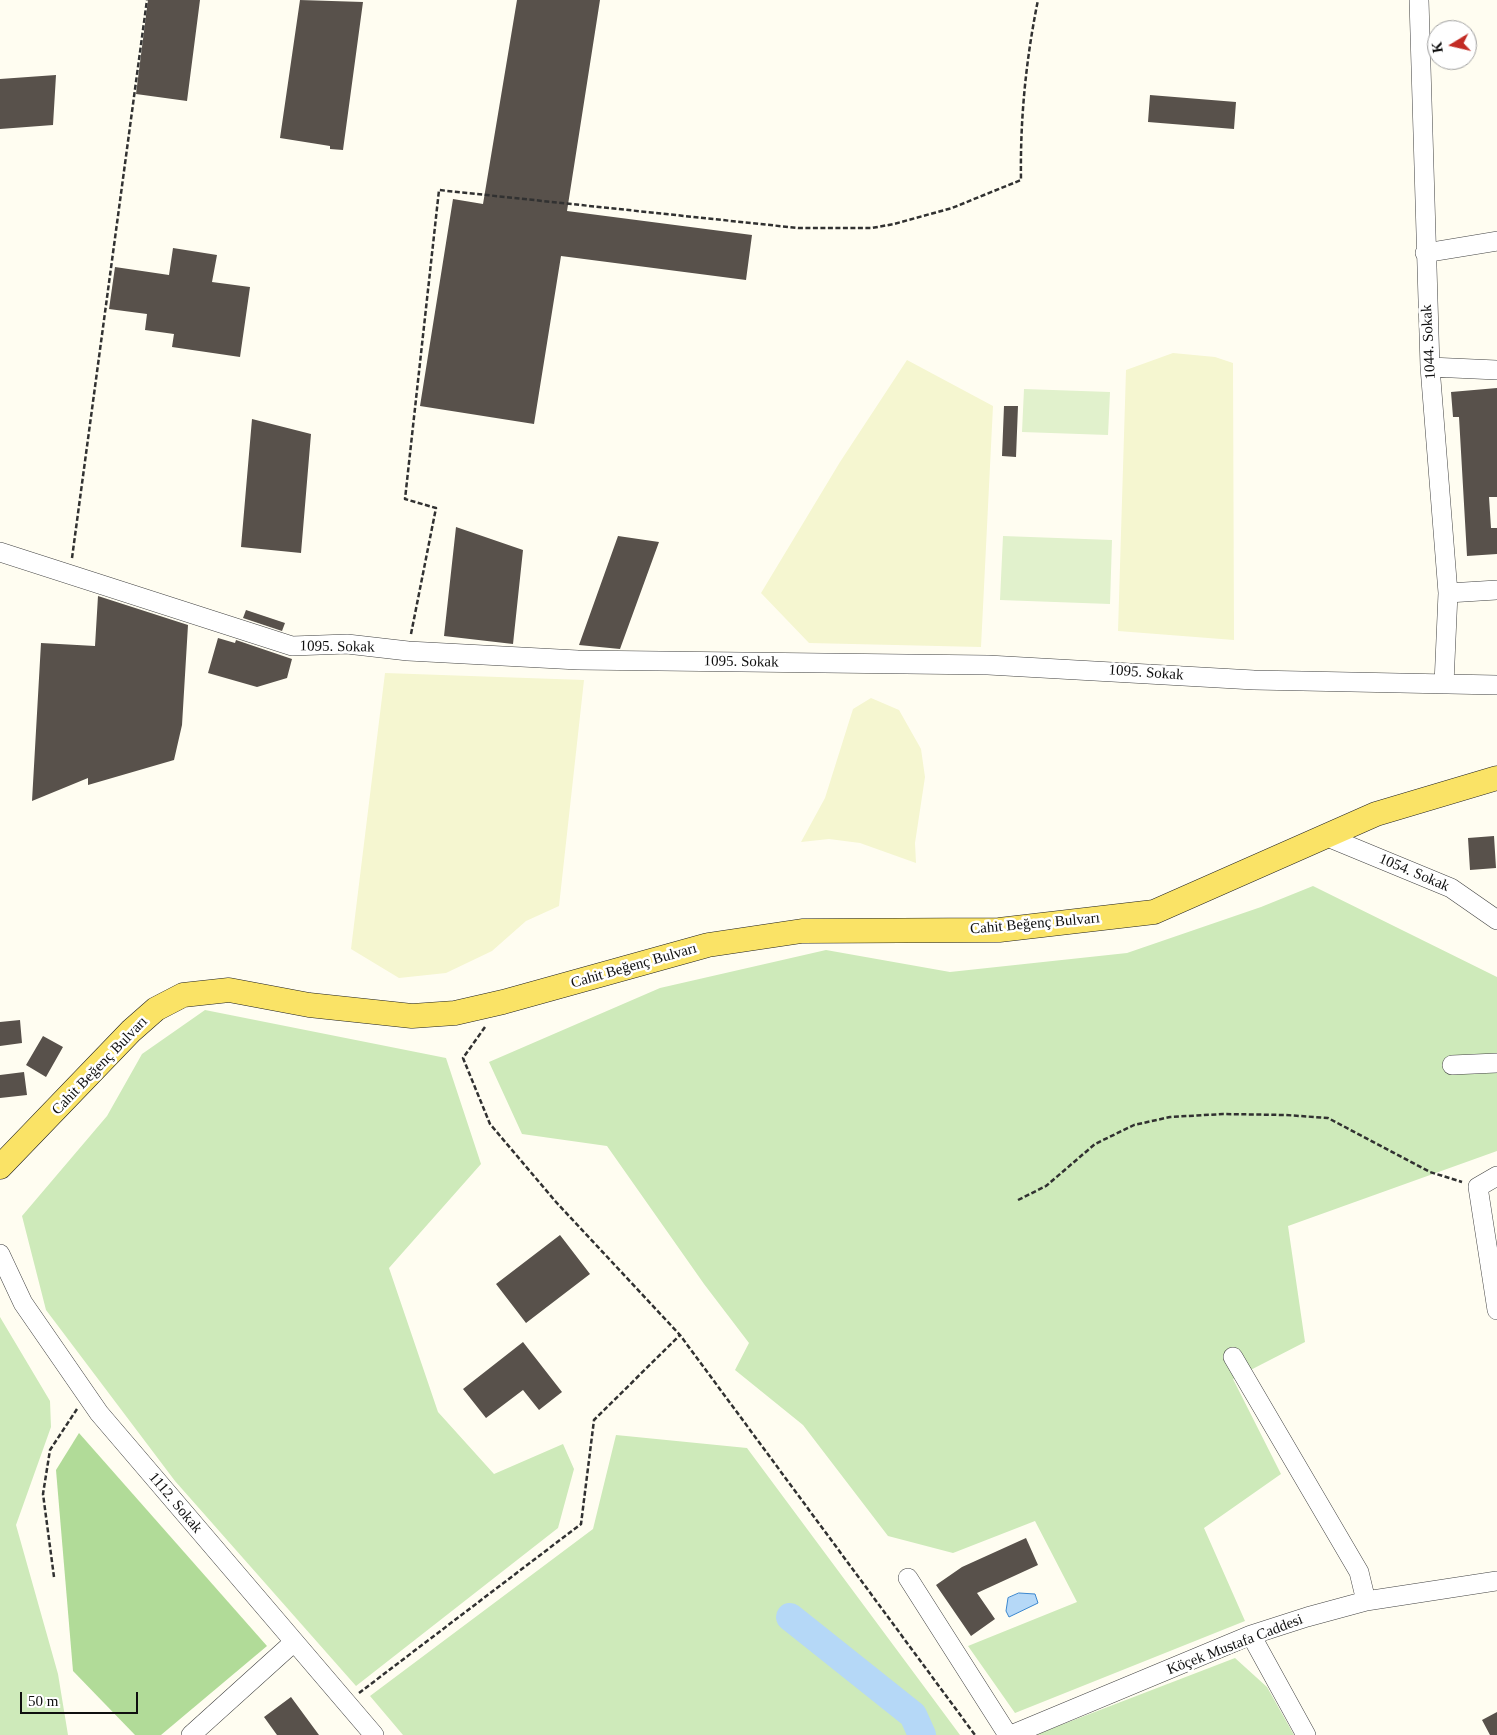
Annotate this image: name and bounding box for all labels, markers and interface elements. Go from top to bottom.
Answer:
north arrow [1427,20,1477,70]
text: K [1429,41,1446,54]
street label: 1044. Sokak [1418,304,1440,380]
street label: 1095. Sokak [299,637,375,657]
street label: 1095. Sokak [703,652,779,672]
street label: 1095. Sokak [1108,661,1184,685]
street label: 1054. Sokak [1376,850,1452,896]
street label: Cahit Beğenç Bulvarı [969,909,1101,939]
street label: Cahit Beğenç Bulvarı [569,939,699,993]
street label: Cahit Beğenç Bulvarı [48,1013,152,1119]
street label: 1112. Sokak [144,1469,206,1537]
street label: Köçek Mustafa Caddesi [1164,1611,1306,1679]
scale bar [22,1682,140,1714]
text: 50 m [28,1693,58,1709]

